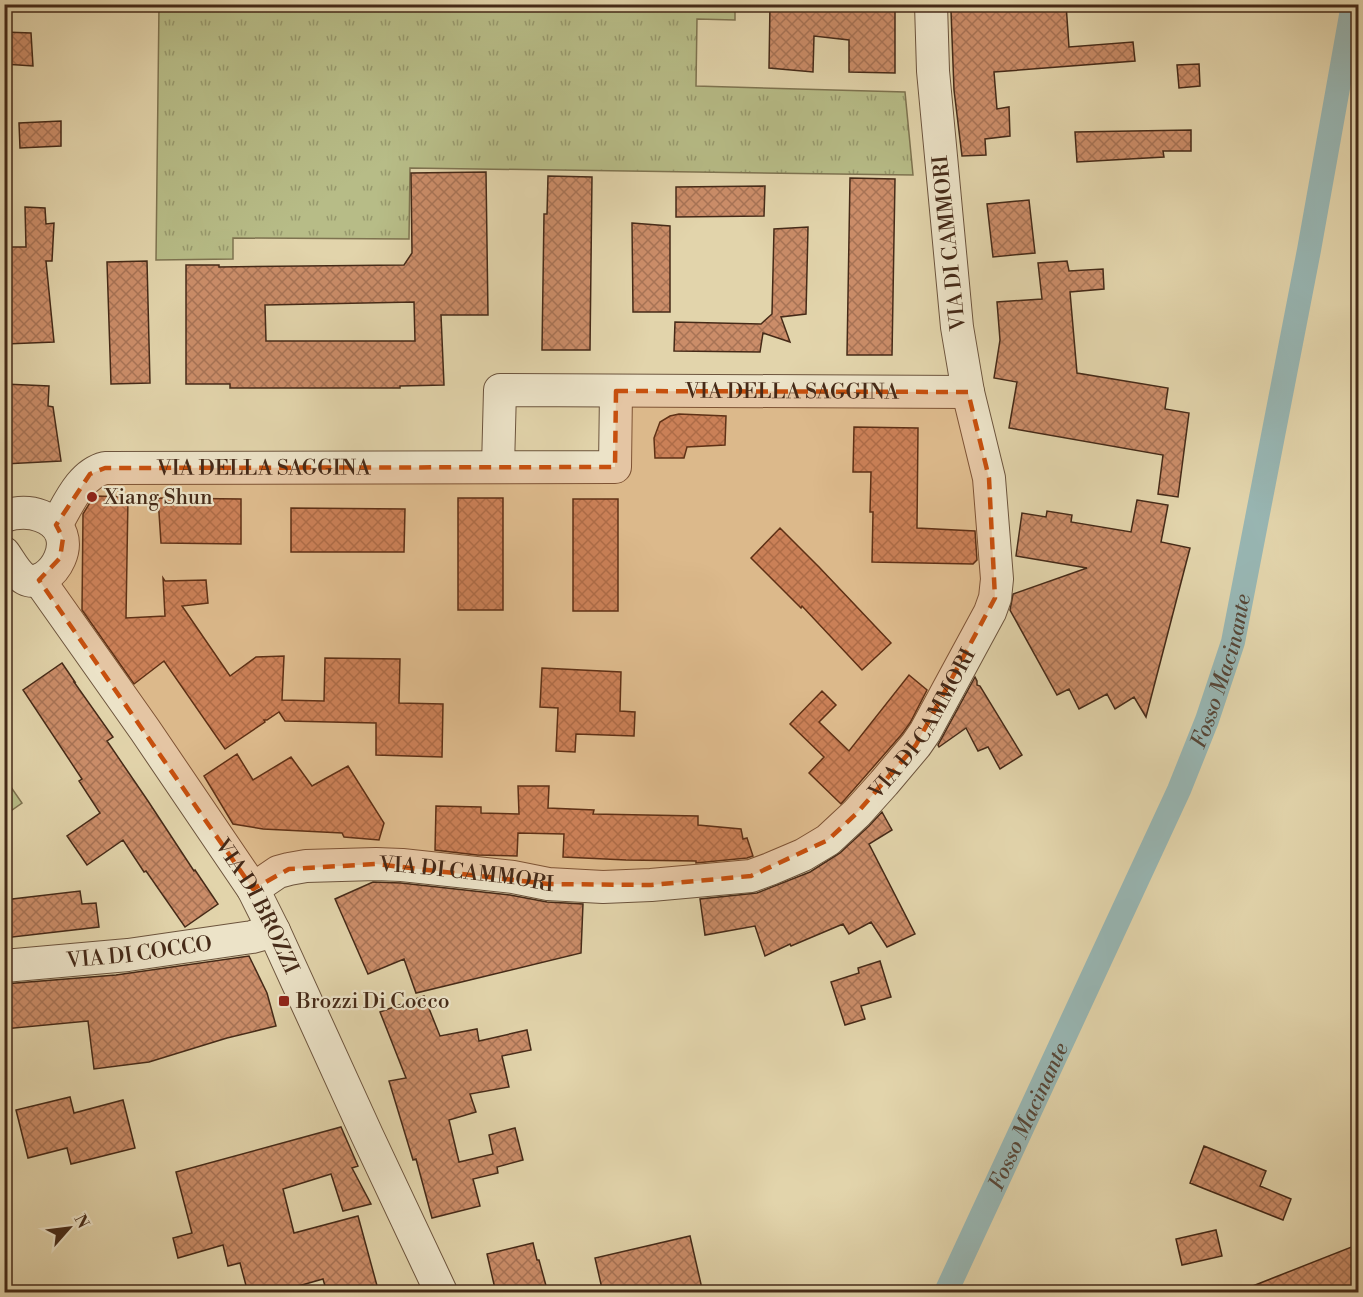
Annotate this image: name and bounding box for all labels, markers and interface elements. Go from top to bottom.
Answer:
street label: VIA DI CAMMORI [928,154,972,333]
street label: VIA DELLA SAGGINA [684,379,900,406]
street label: VIA DELLA SAGGINA [156,455,371,482]
place label: Xiang Shun [103,485,213,511]
marker: Xiang Shun [85,490,99,504]
water label: Fosso Macinante [1185,592,1257,752]
street label: VIA DI CAMMORI [863,644,982,806]
street label: VIA DI BROZZI [208,833,304,978]
street label: VIA DI CAMMORI [378,852,554,898]
street label: VIA DI COCCO [65,931,214,974]
place label: Brozzi Di Cocco [295,989,450,1015]
marker: Brozzi Di Cocco [277,994,291,1008]
water label: Fosso Macinante [983,1038,1075,1195]
north arrow [39,1198,99,1258]
text: N [70,1211,93,1232]

